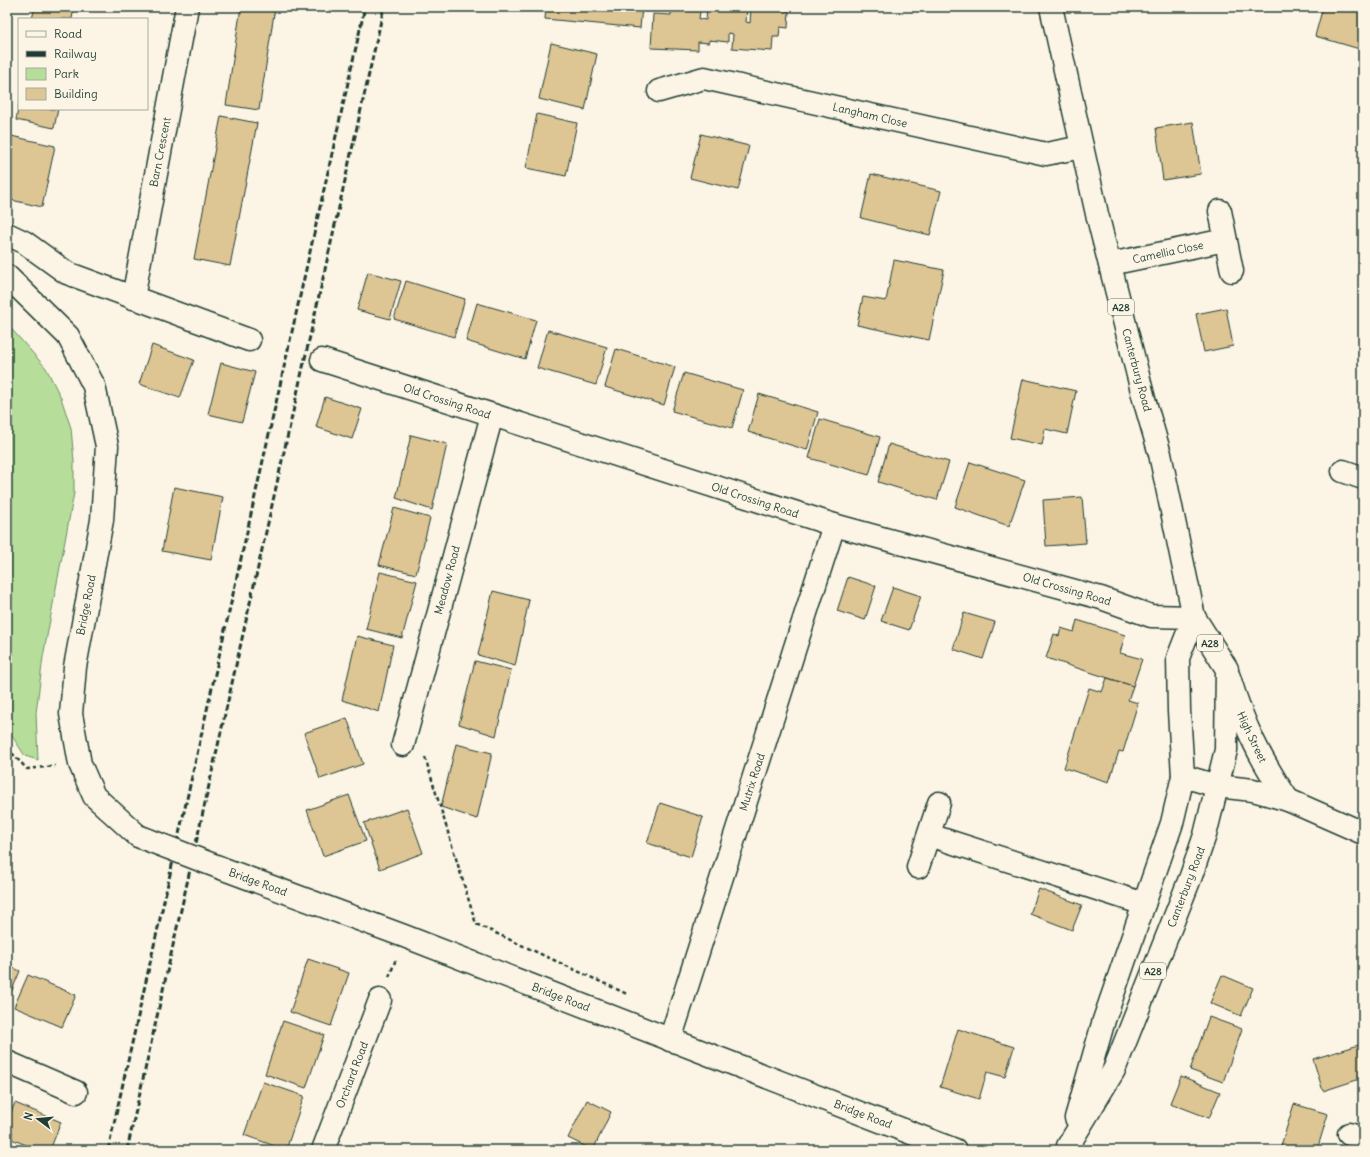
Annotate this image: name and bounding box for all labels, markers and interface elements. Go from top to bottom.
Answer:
legend [18,18,148,110]
text: Road [54,26,82,41]
text: Railway [54,46,97,61]
text: Park [54,66,79,81]
text: Building [54,86,98,101]
street label: Langham Close [831,100,909,130]
street label: Barn Crescent [146,116,174,188]
street label: Camellia Close [1131,238,1205,266]
road number: A28 [1108,299,1134,315]
street label: Canterbury Road [1119,327,1155,414]
street label: Old Crossing Road [401,380,493,422]
street label: Old Crossing Road [709,479,801,521]
street label: Meadow Road [431,544,463,616]
street label: Old Crossing Road [1021,570,1113,608]
street label: Bridge Road [73,573,99,636]
road number: A28 [1197,635,1223,651]
street label: High Street [1234,709,1270,765]
street label: Mutrix Road [736,751,768,813]
street label: Canterbury Road [1164,844,1208,929]
street label: Bridge Road [227,865,290,899]
road number: A28 [1140,963,1166,979]
street label: Bridge Road [530,980,593,1015]
street label: Orchard Road [333,1039,371,1110]
street label: Bridge Road [832,1097,895,1132]
north arrow [18,1099,58,1139]
text: N [21,1111,36,1122]

